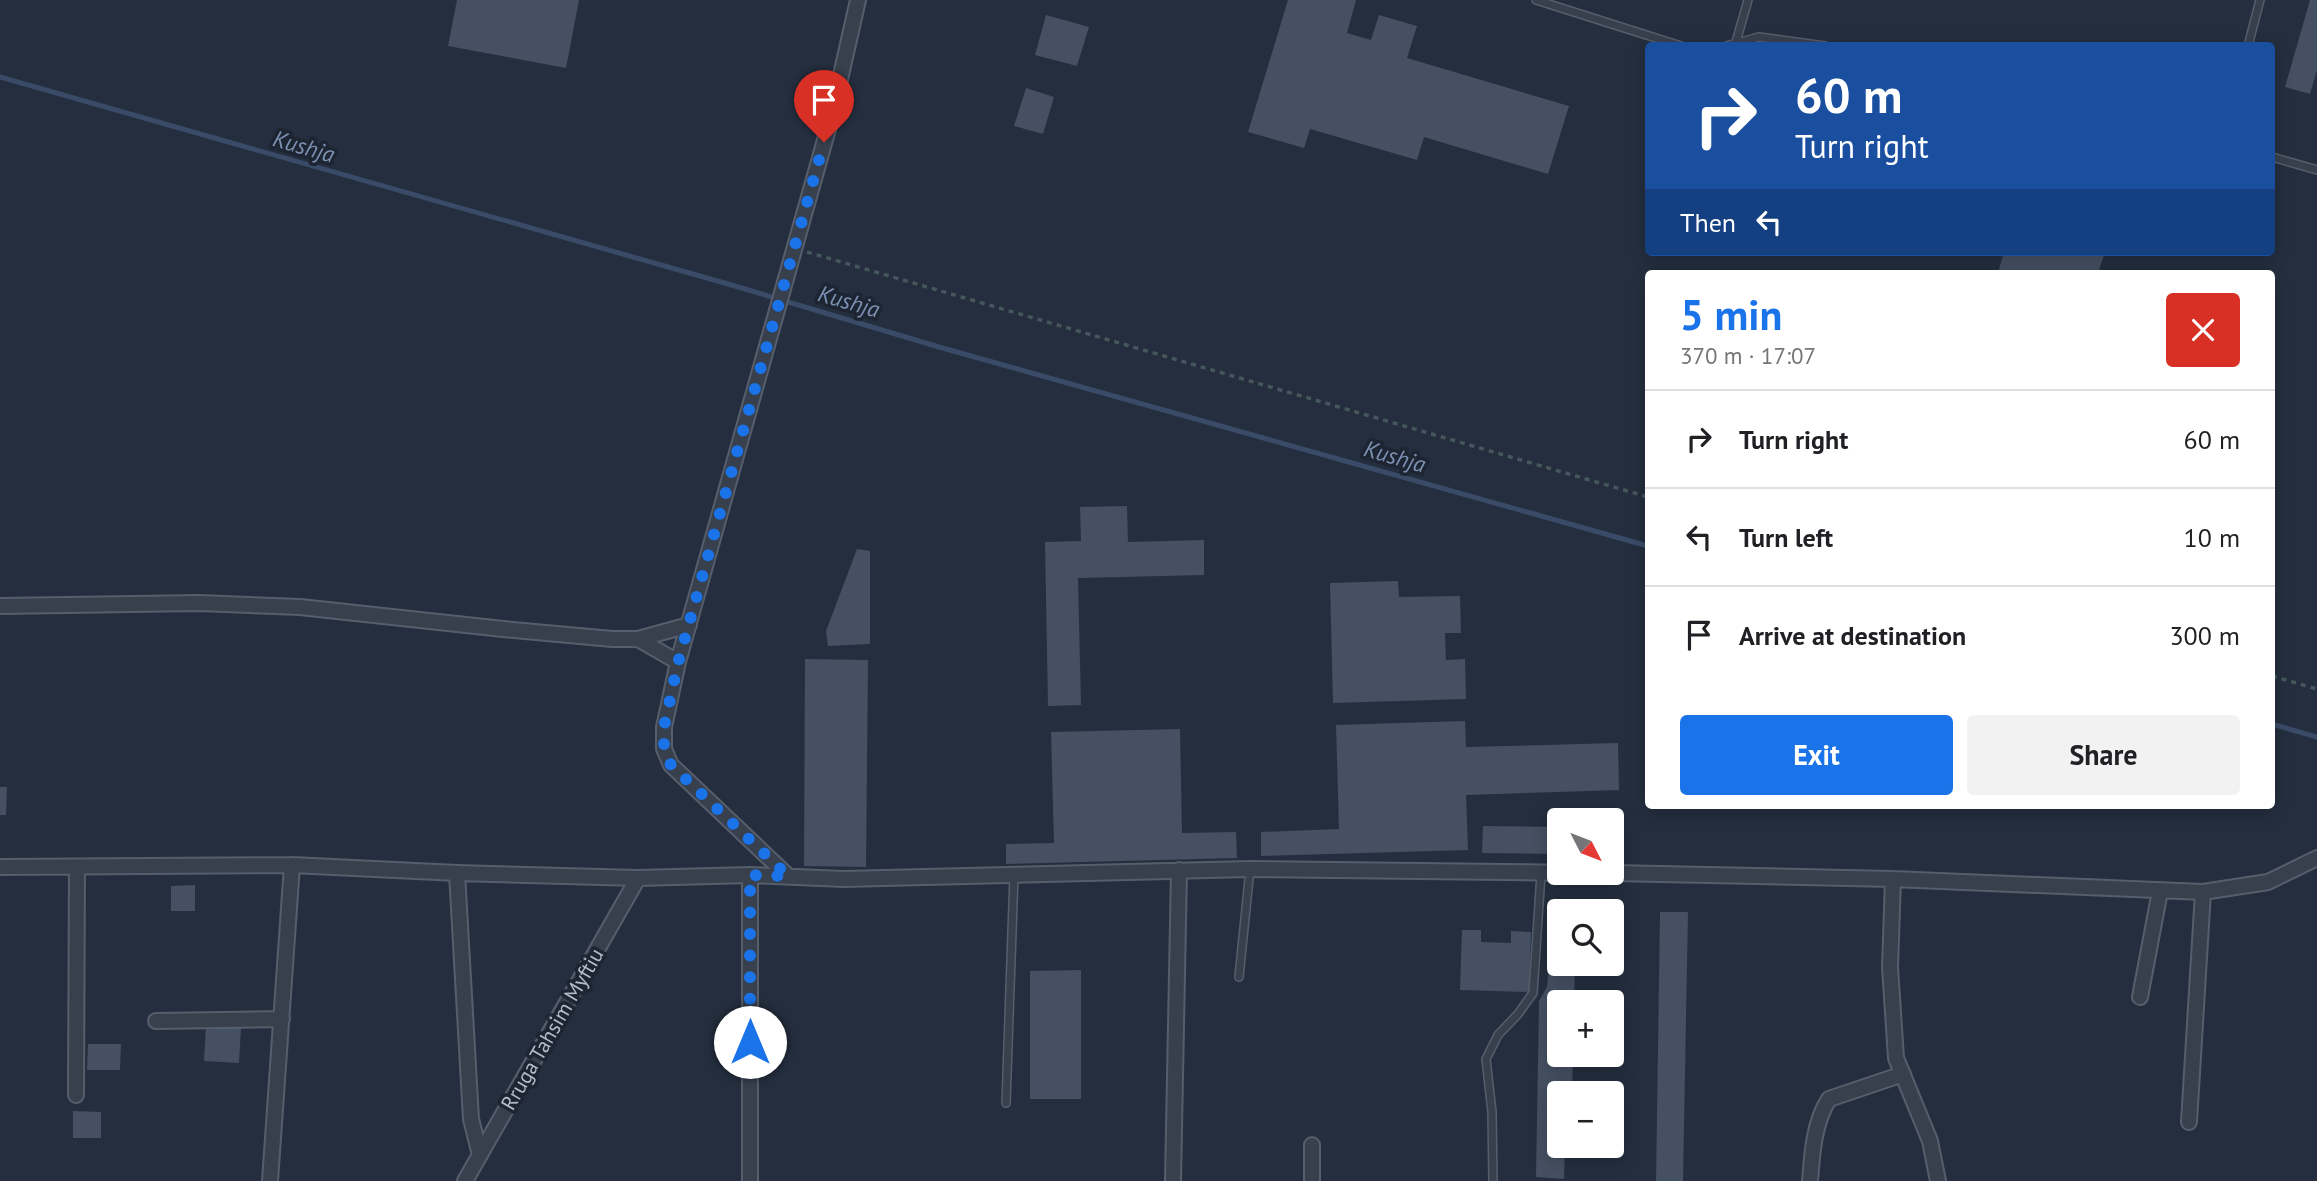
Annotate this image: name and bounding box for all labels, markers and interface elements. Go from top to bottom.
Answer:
text: 60 m [1795,63,1902,127]
pin [794,70,854,142]
icon: right [1680,70,1771,161]
icon: arrive [805,81,843,119]
water label: Kushja [270,123,338,169]
text: Turn right [1795,125,1929,167]
icon: left [1750,203,1788,241]
text: Then [1680,206,1736,239]
water label: Kushja [815,278,883,324]
text: 5 min [1680,287,1782,342]
button: close [2166,293,2240,367]
text: 370 m · 17:07 [1680,341,1816,370]
icon: right [1680,420,1718,458]
text: Turn right [1739,423,1848,456]
text: 60 m [2184,423,2240,456]
water label: Kushja [1361,433,1429,479]
icon: left [1680,518,1718,556]
text: Turn left [1739,521,1833,554]
text: 10 m [2184,521,2240,554]
icon: arrive [1680,616,1718,654]
text: Arrive at destination [1739,619,1966,652]
text: 300 m [2169,619,2240,652]
button: Exit [1680,715,1953,795]
button: Share [1967,715,2240,795]
north arrow [1547,808,1624,886]
map controls [1547,808,1624,1158]
button: search [1547,899,1624,976]
street label: Rruga Tahsim Myftiu [495,943,609,1115]
button: + [1547,990,1624,1067]
position arrow [713,1005,787,1079]
button: − [1547,1081,1624,1158]

